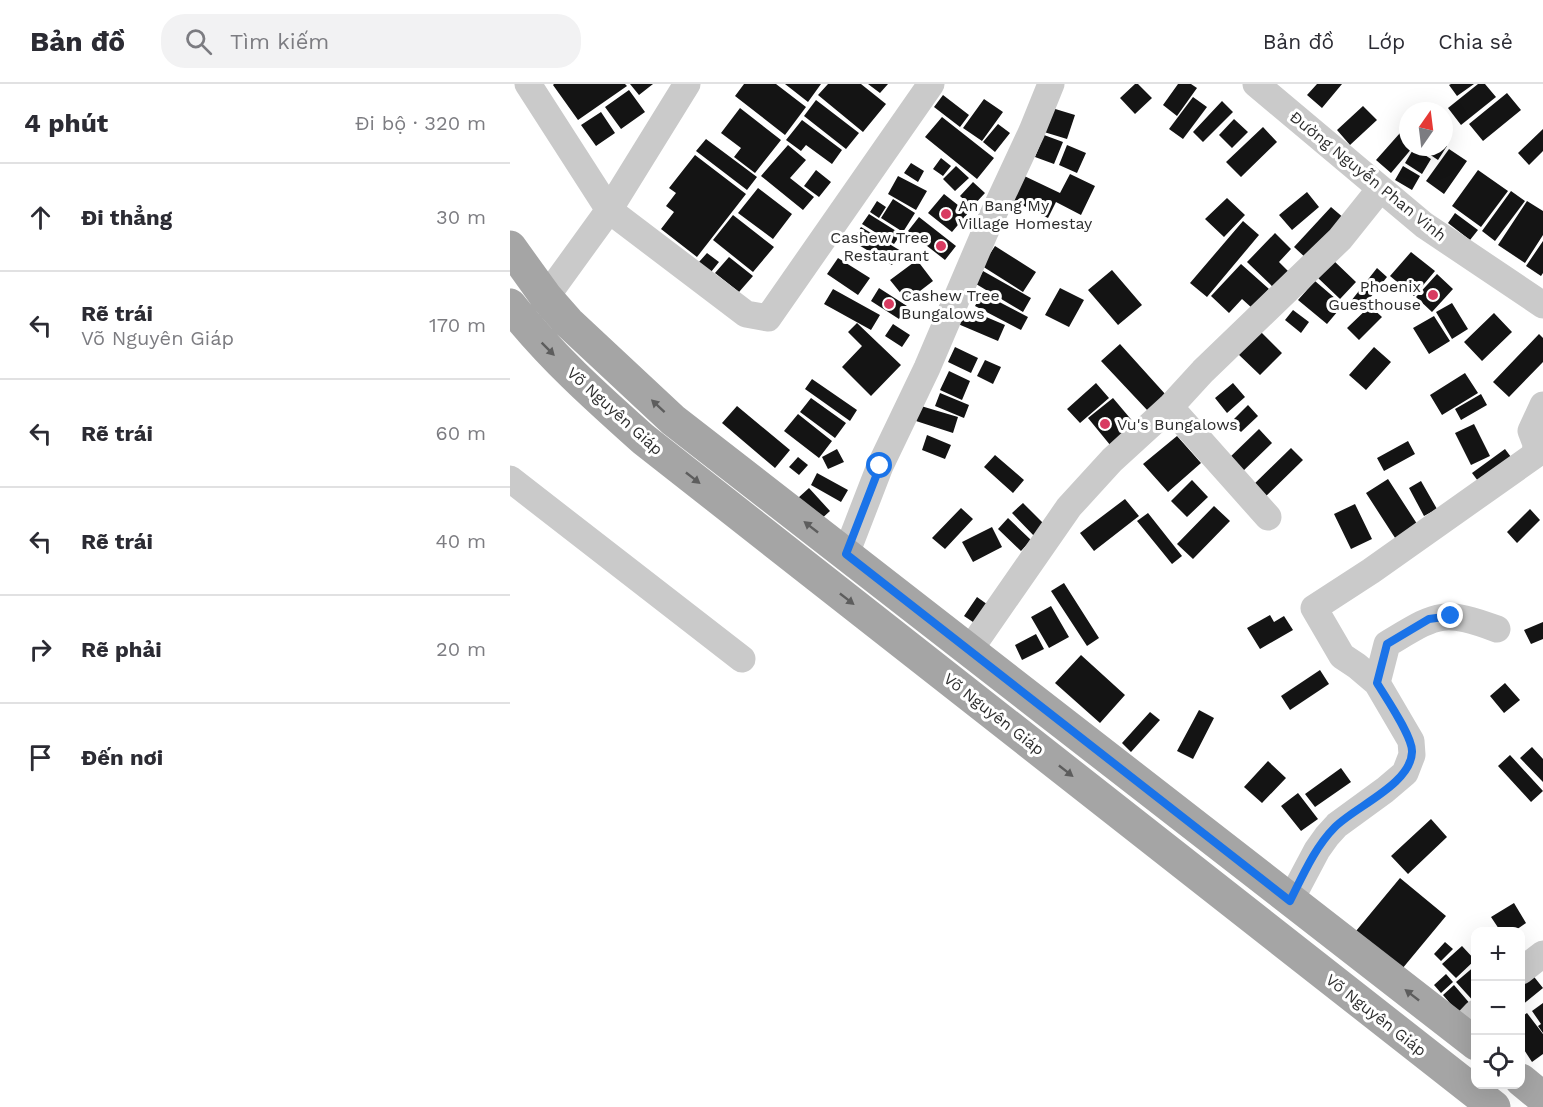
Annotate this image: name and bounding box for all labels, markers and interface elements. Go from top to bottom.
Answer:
search box [161,14,581,68]
text: Bản đồ [30,25,125,58]
icon: search [182,25,215,58]
text: Tìm kiếm [230,29,329,54]
text: Bản đồ [1263,29,1334,54]
text: Lớp [1367,29,1405,54]
text: Chia sẻ [1438,29,1513,54]
north arrow [1399,102,1453,156]
street label: Đường Nguyễn Phan Vinh [1286,107,1450,245]
text: 4 phút [24,108,108,138]
text: Đi bộ · 320 m [355,111,486,135]
place label: An Bang My Village Homestay [958,196,1093,233]
icon: ahead [24,201,57,234]
text: Đi thẳng [81,205,172,230]
text: 30 m [436,205,486,229]
marker: An Bang My Village Homestay [939,207,953,221]
place label: Cashew Tree Restaurant [830,228,929,265]
marker: Cashew Tree Restaurant [934,239,948,253]
place label: Phoenix Guesthouse [1328,277,1421,314]
place label: Cashew Tree Bungalows [901,286,1000,323]
marker: Phoenix Guesthouse [1426,288,1440,302]
marker: Cashew Tree Bungalows [882,297,896,311]
text: Rẽ trái [81,301,153,326]
icon: left [24,309,57,342]
text: 170 m [429,313,486,337]
text: Võ Nguyên Giáp [81,326,234,350]
one-way arrow [540,342,554,356]
street label: Võ Nguyên Giáp [563,363,667,459]
one-way arrow [651,400,665,414]
place label: Vu's Bungalows [1117,415,1238,434]
icon: left [24,417,57,450]
marker: Vu's Bungalows [1098,417,1112,431]
text: Rẽ trái [81,421,153,446]
text: 60 m [436,421,486,445]
route start [866,452,892,478]
one-way arrow [686,472,701,484]
one-way arrow [803,521,819,534]
icon: left [24,525,57,558]
text: Rẽ trái [81,529,153,554]
text: 40 m [435,529,486,553]
one-way arrow [839,592,855,605]
route end [1437,602,1463,628]
icon: right [24,633,57,666]
text: Rẽ phải [81,637,162,662]
text: 20 m [436,637,486,661]
street label: Võ Nguyên Giáp [940,669,1048,759]
icon: arrive [24,741,57,774]
text: Đến nơi [81,745,163,770]
one-way arrow [1058,765,1074,778]
map controls [1471,927,1525,1089]
button: + [1471,927,1525,981]
street label: Võ Nguyên Giáp [1322,970,1430,1060]
button: − [1471,981,1525,1035]
one-way arrow [1405,990,1420,1002]
button: locate [1471,1035,1525,1089]

